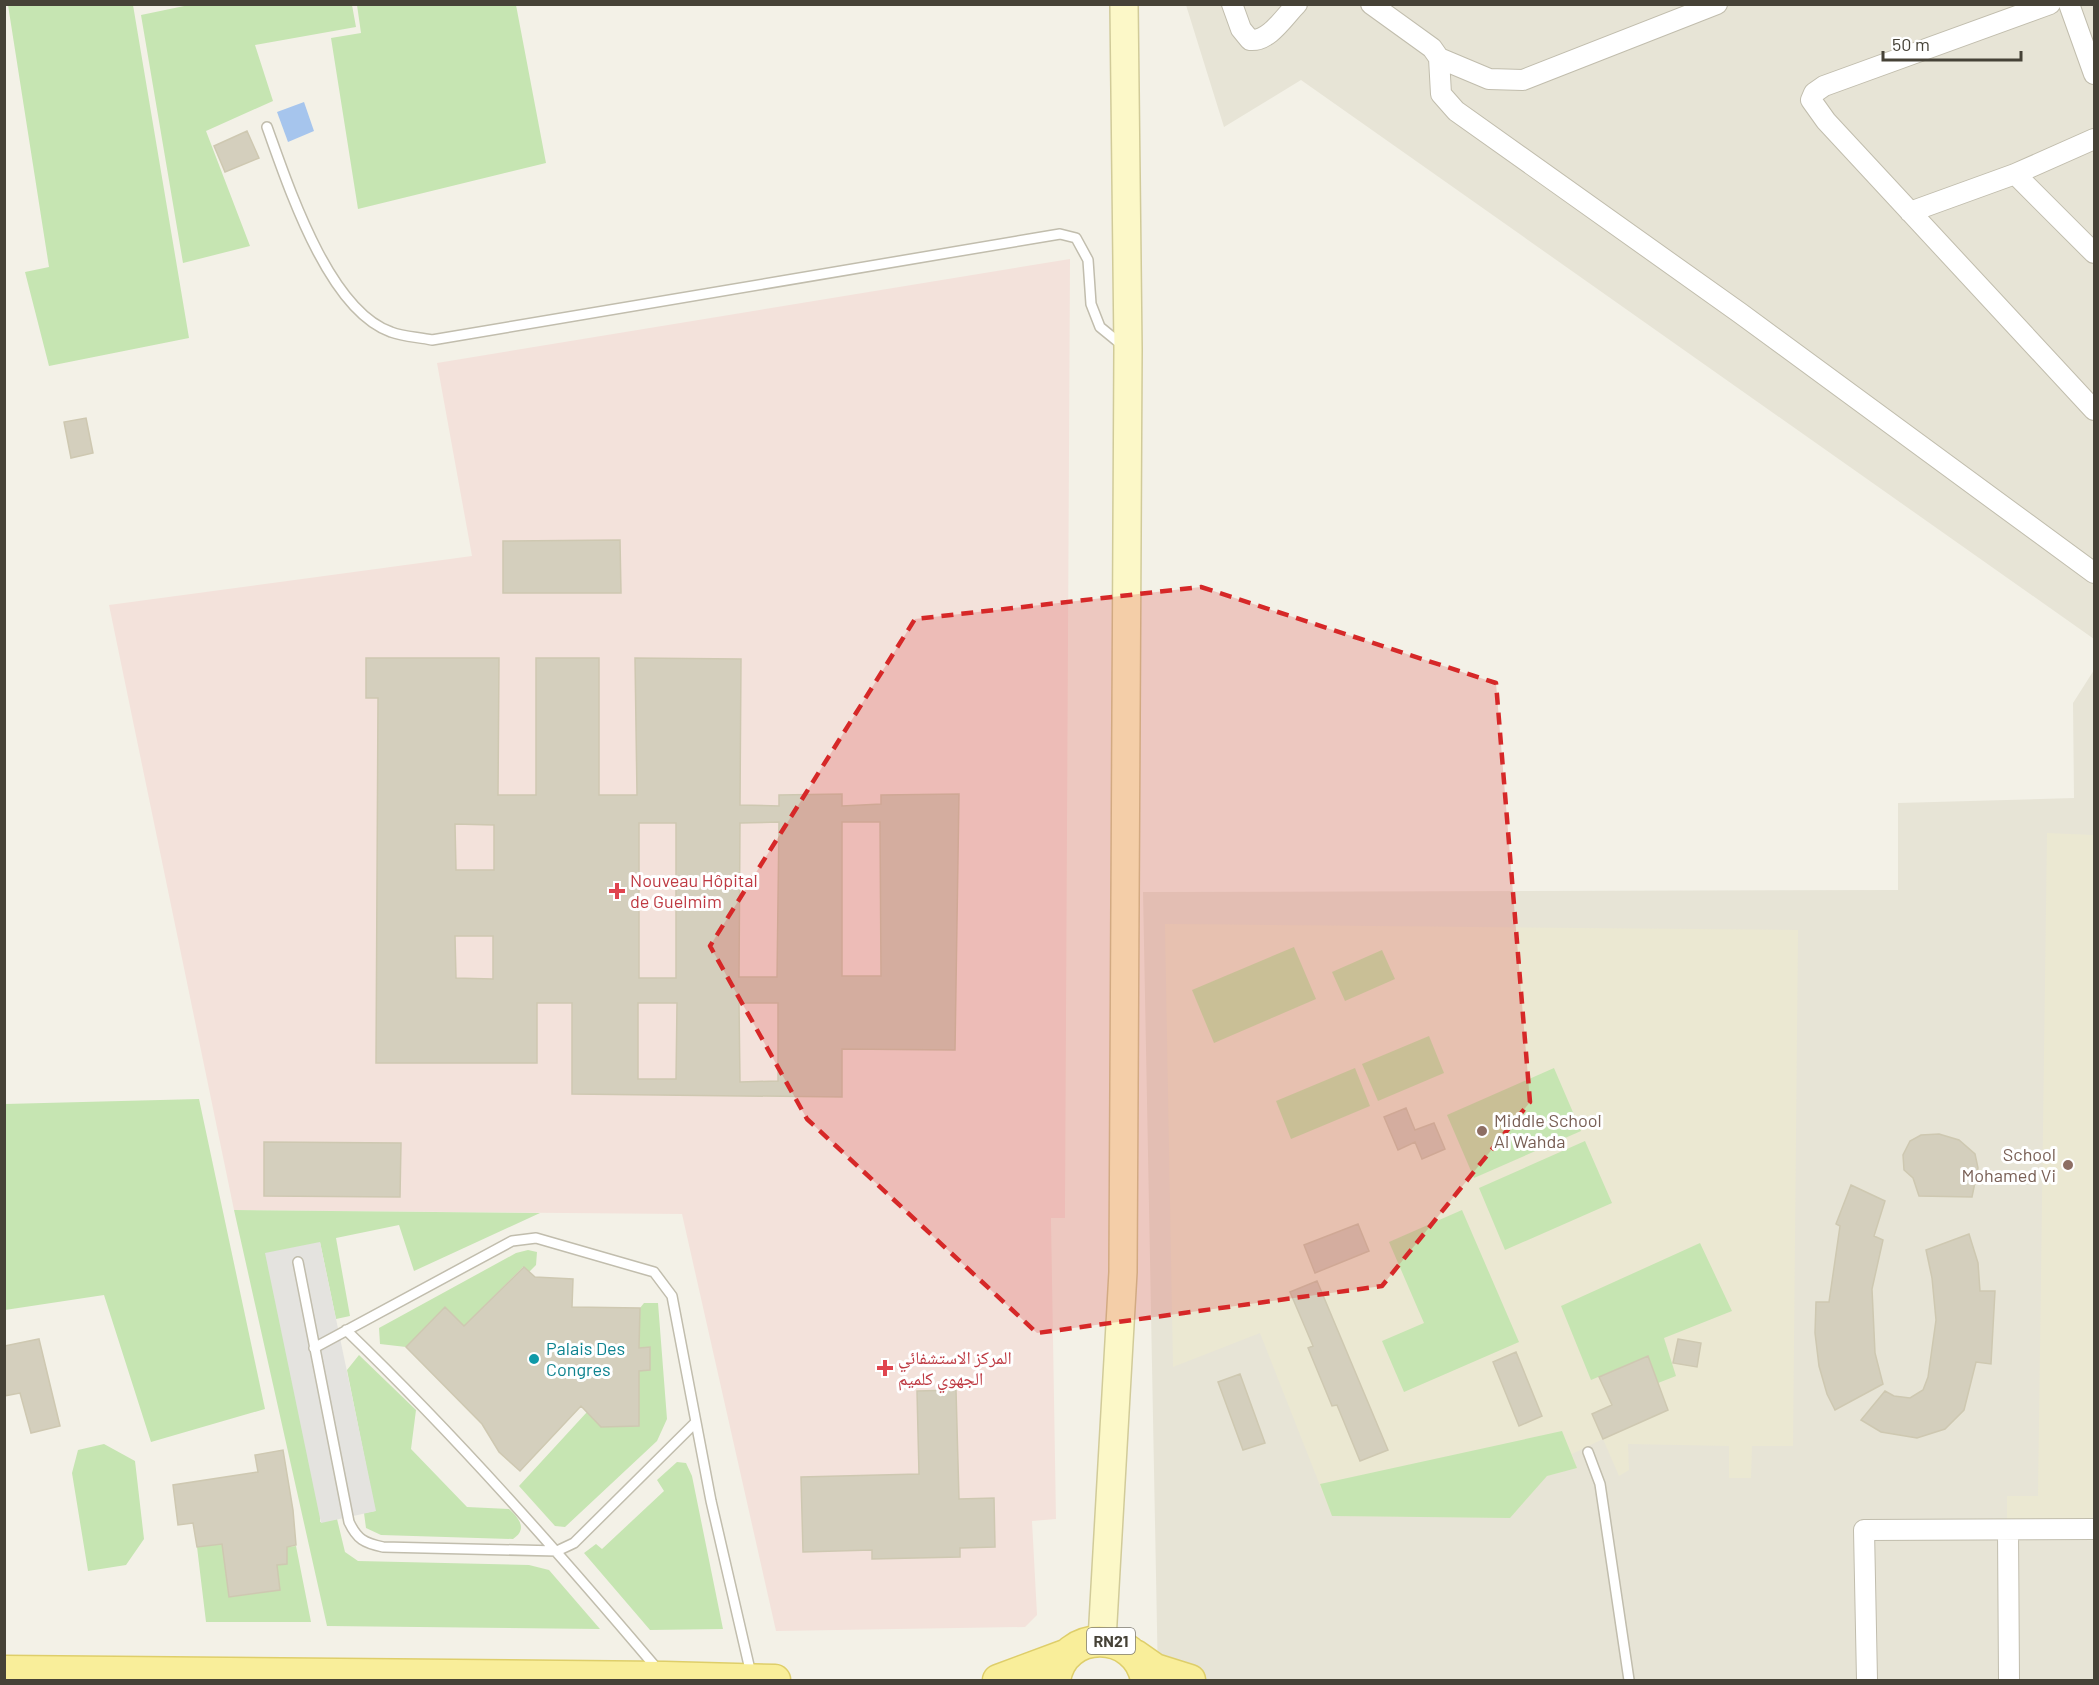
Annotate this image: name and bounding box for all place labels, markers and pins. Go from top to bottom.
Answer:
place label: Nouveau Hôpital de Guelmim [630,869,758,912]
marker: Nouveau Hôpital de Guelmim [608,882,626,900]
place label: Middle School Al Wahda [1494,1109,1602,1152]
marker: Middle School Al Wahda [1475,1124,1489,1138]
place label: School Mohamed Vi [1961,1143,2056,1186]
marker: School Mohamed Vi [2061,1158,2075,1172]
place label: Palais Des Congres [546,1337,625,1380]
place label: المركز الاستشفائي الجهوي كلميم [898,1346,1012,1394]
marker: Palais Des Congres [527,1352,541,1366]
marker: المركز الاستشفائي الجهوي كلميم [876,1359,894,1377]

